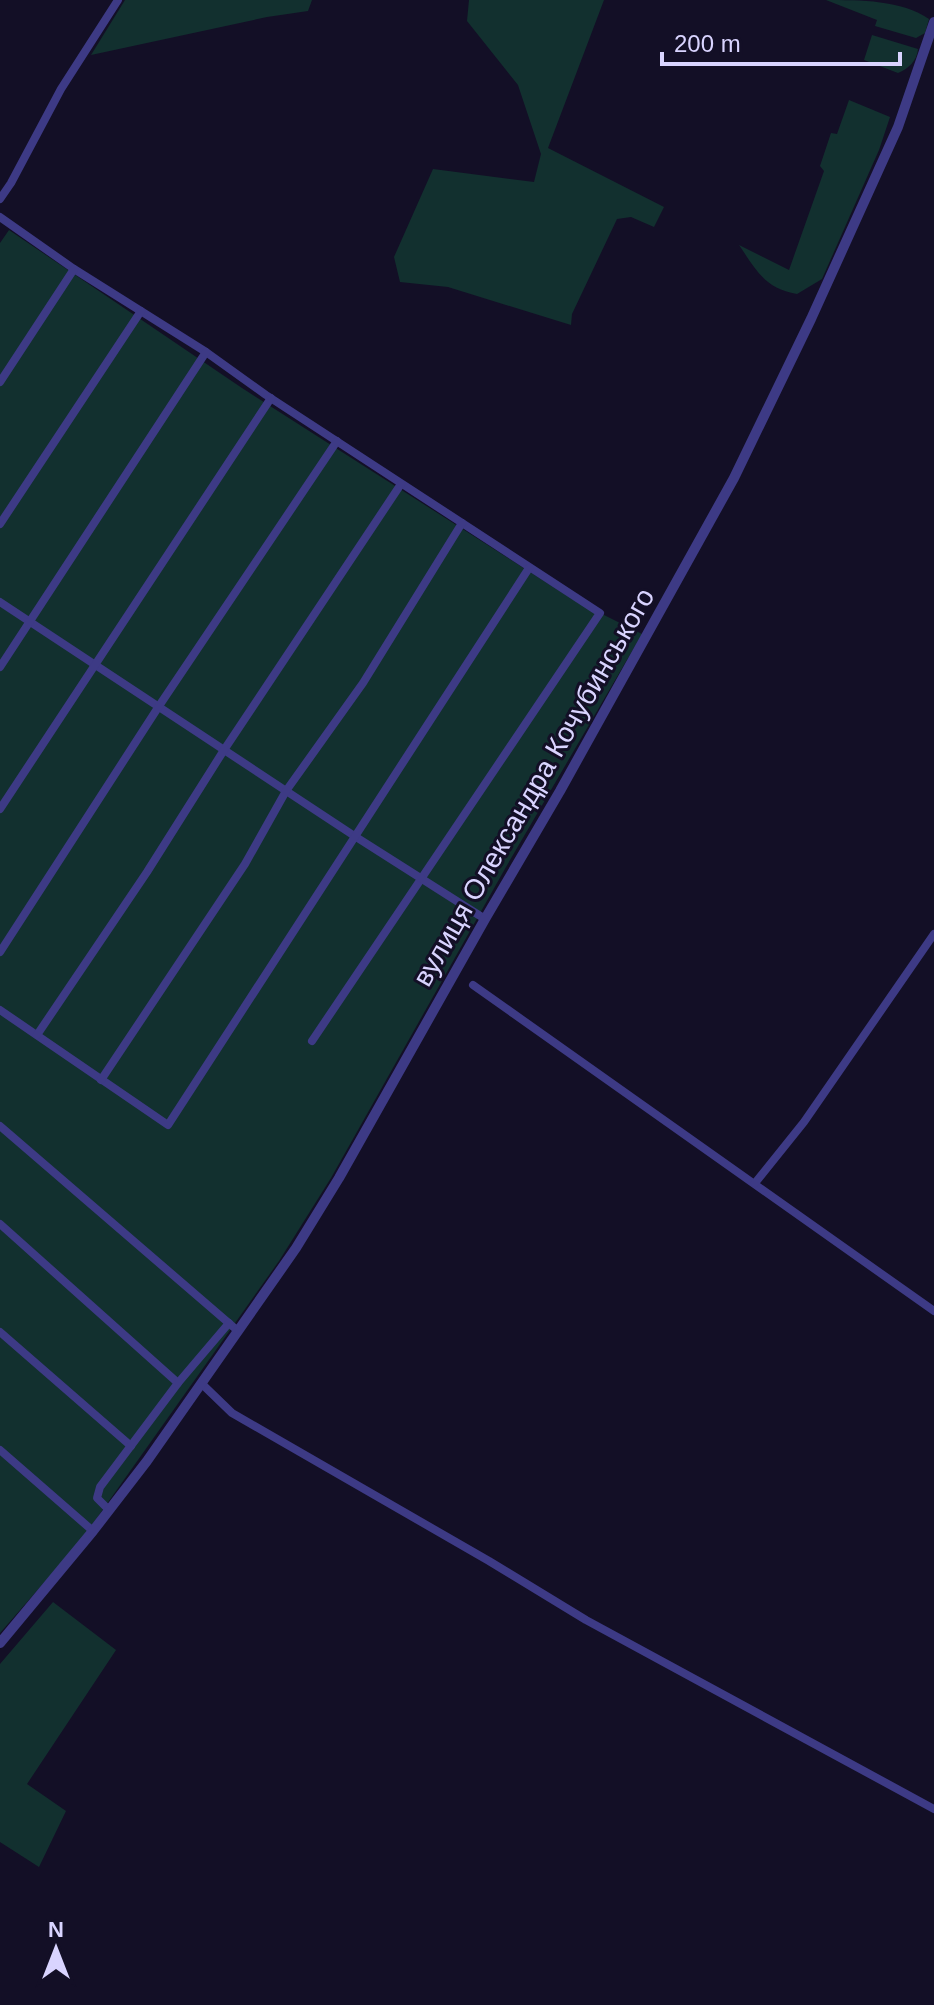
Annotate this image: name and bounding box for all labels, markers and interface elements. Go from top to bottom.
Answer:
scale bar [662,16,900,66]
text: 200 m [674,30,741,57]
street label: вулиця Олександра Кочубинського [406,583,660,992]
north arrow [16,1909,96,1989]
text: N [48,1917,64,1942]

